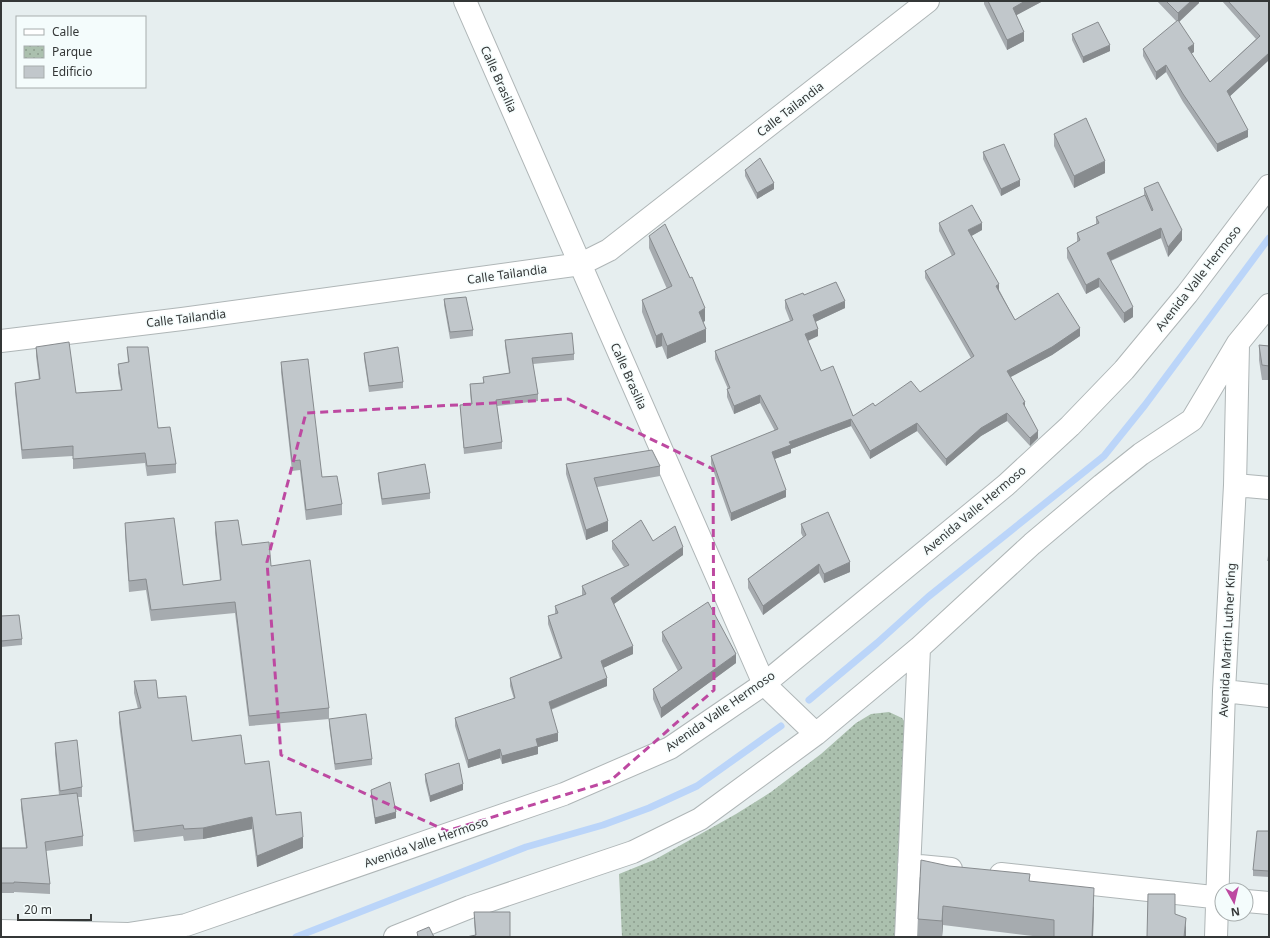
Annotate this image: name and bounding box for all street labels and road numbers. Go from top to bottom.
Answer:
street label: Calle Brasilia [477,43,521,115]
street label: Calle Tailandia [753,78,827,140]
street label: Avenida Valle Hermoso [1151,221,1245,335]
street label: Calle Tailandia [466,260,548,288]
street label: Calle Tailandia [145,305,227,331]
street label: Calle Brasilia [607,340,651,412]
street label: Avenida Valle Hermoso [919,462,1029,558]
street label: Avenida Martin Luther King [1214,562,1240,718]
street label: Avenida Valle Hermoso [662,667,778,755]
street label: Avenida Valle Hermoso [362,813,490,871]

